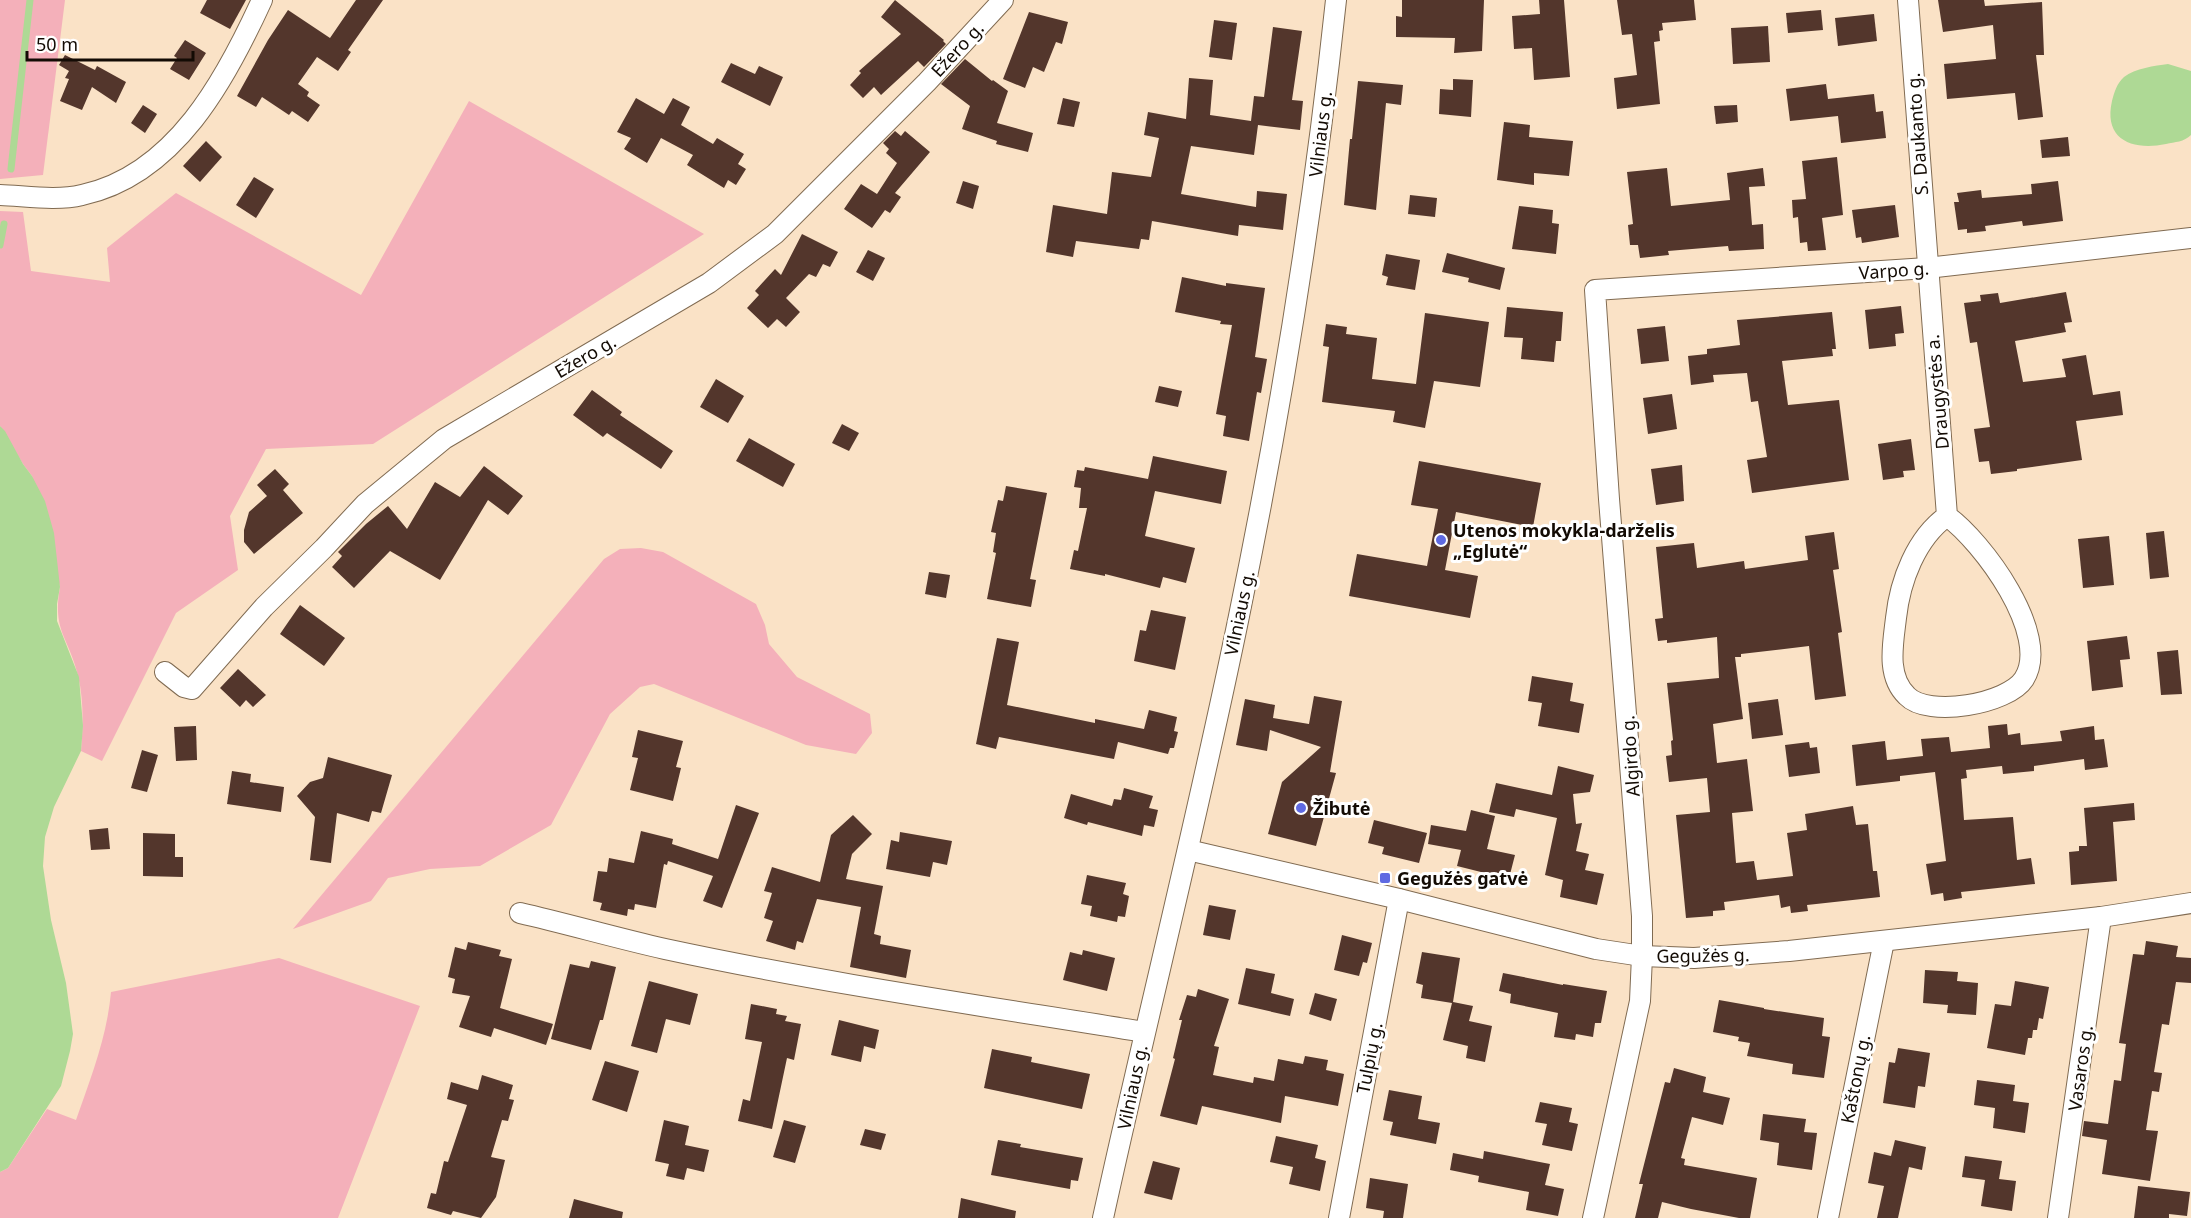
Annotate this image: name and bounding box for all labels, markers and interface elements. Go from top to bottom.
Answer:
street label: Ežero g. [925,16,989,82]
scale bar [27,24,194,62]
text: 50 m [36,32,78,56]
street label: S. Daukanto g. [1901,72,1933,196]
street label: Vilniaus g. [1303,90,1337,178]
street label: Varpo g. [1858,256,1930,284]
street label: Ežero g. [550,329,620,383]
street label: Draugystės a. [1920,334,1954,450]
place label: Utenos mokykla-darželis „Eglutė“ [1453,518,1675,563]
marker: Utenos mokykla-darželis „Eglutė“ [1434,533,1448,547]
street label: Vilniaus g. [1218,568,1260,658]
street label: Algirdo g. [1615,715,1645,797]
place label: Žibutė [1313,796,1370,820]
marker: Žibutė [1294,801,1308,815]
place label: Gegužės gatvė [1397,866,1528,890]
marker: Gegužės gatvė [1378,871,1392,885]
street label: Gegužės g. [1656,942,1750,968]
street label: Tulpių g. [1350,1020,1388,1096]
street label: Vasaros g. [2062,1024,2098,1112]
street label: Kaštonų g. [1835,1032,1875,1126]
street label: Vilniaus g. [1111,1042,1153,1132]

